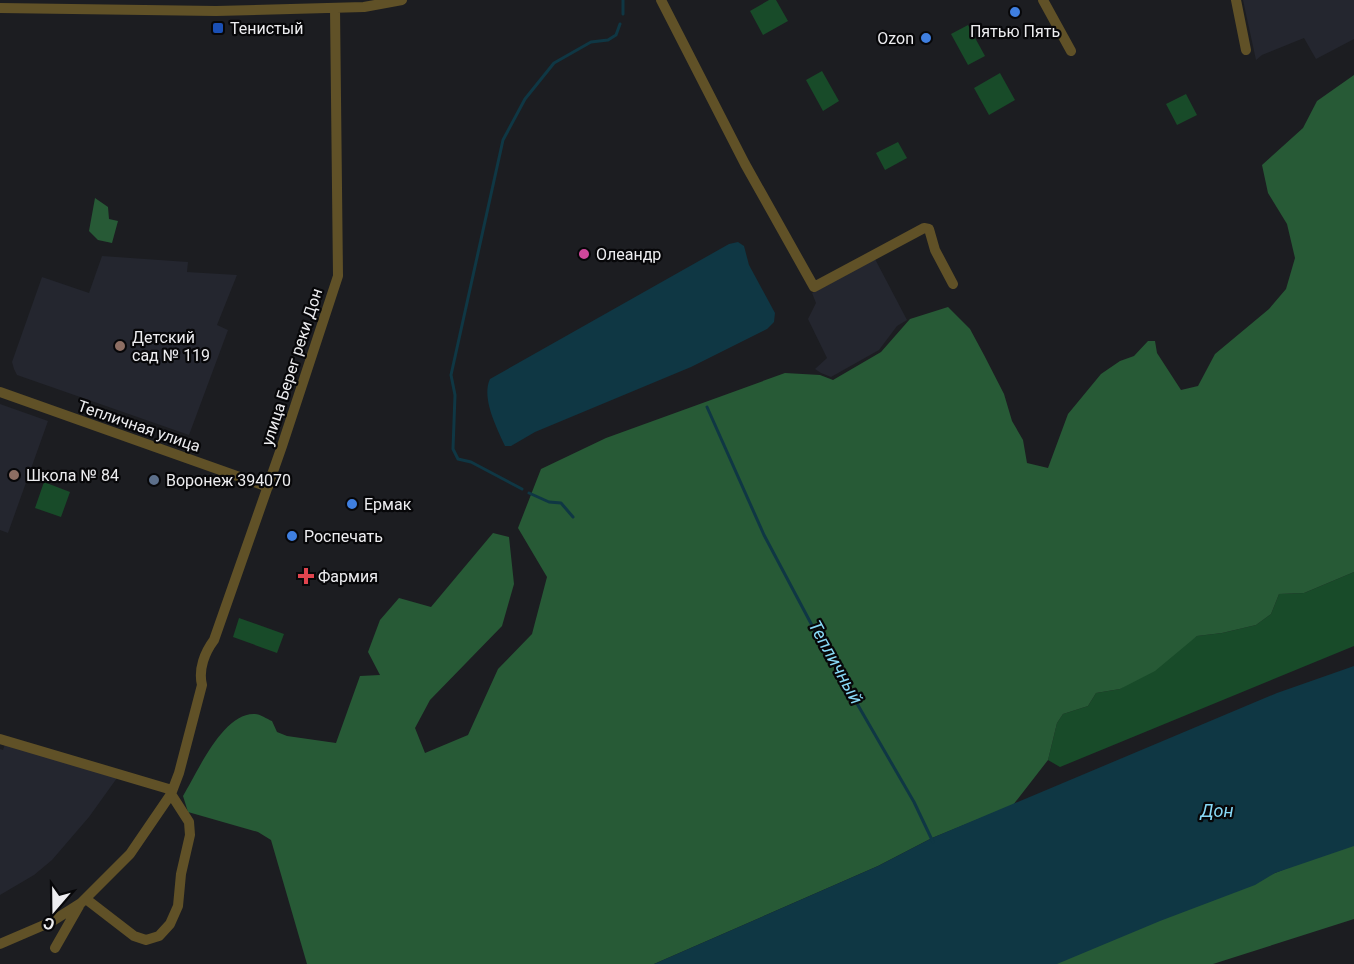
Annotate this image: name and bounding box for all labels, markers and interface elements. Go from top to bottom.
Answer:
marker: Пятью Пять [1008,5,1022,19]
place label: Тенистый [230,19,303,38]
marker: Тенистый [211,21,225,35]
place label: Пятью Пять [970,22,1060,41]
place label: Ozon [877,29,914,48]
marker: Ozon [919,31,933,45]
place label: Олеандр [596,245,661,264]
marker: Олеандр [577,247,591,261]
street label: улица Берег реки Дон [258,286,326,448]
place label: Детский сад № 119 [132,328,210,365]
marker: Детский сад № 119 [113,339,127,353]
street label: Тепличная улица [75,396,203,456]
place label: Школа № 84 [26,466,119,485]
marker: Школа № 84 [7,468,21,482]
place label: Воронеж 394070 [166,471,291,490]
marker: Воронеж 394070 [147,473,161,487]
place label: Ермак [364,495,412,514]
marker: Ермак [345,497,359,511]
place label: Роспечать [304,527,383,546]
marker: Роспечать [285,529,299,543]
place label: Фармия [318,567,378,586]
marker: Фармия [299,569,313,583]
water label: Тепличный [804,617,868,707]
water label: Дон [1198,800,1234,821]
north arrow [24,880,84,940]
text: С [41,913,57,934]

